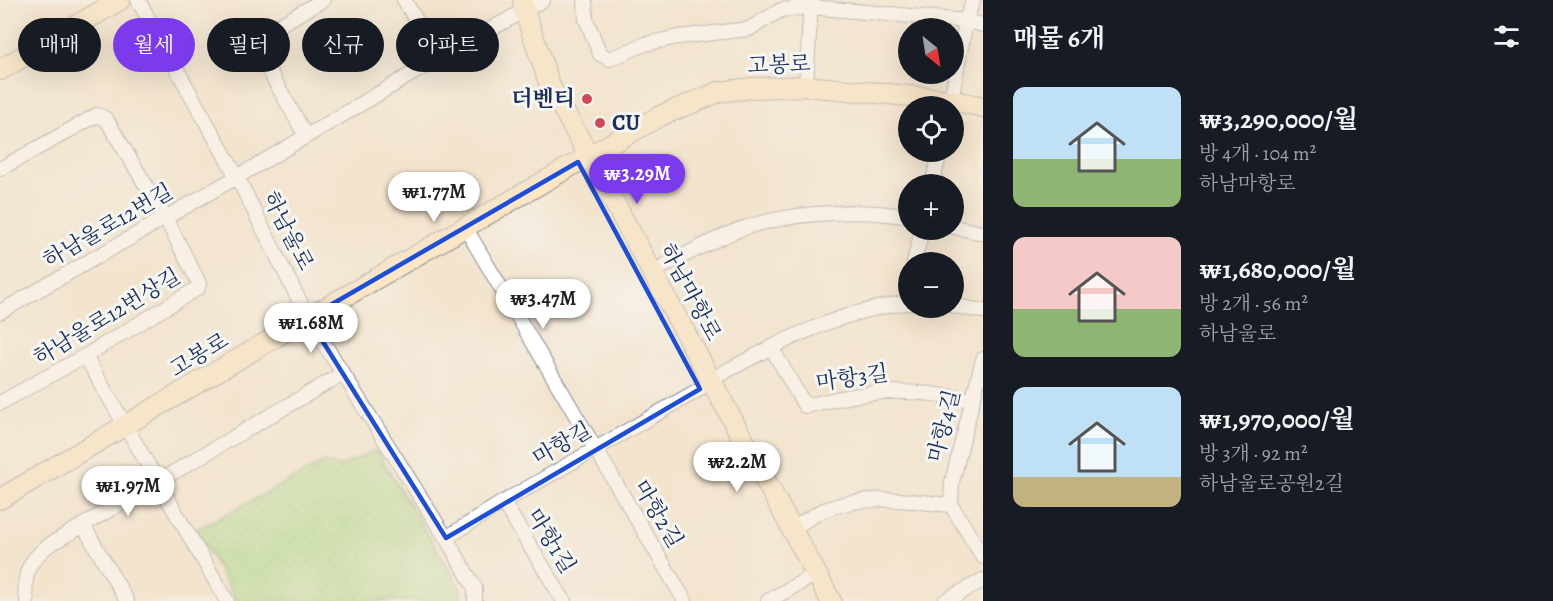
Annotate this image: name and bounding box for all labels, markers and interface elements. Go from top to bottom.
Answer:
chip: 매매 [18,18,101,72]
chip: 월세 [113,18,195,72]
chip: 필터 [207,18,290,72]
chip: 신규 [302,18,384,72]
chip: 아파트 [396,18,499,72]
north arrow [898,18,964,84]
map controls [898,18,964,318]
icon: filters [1490,20,1523,53]
text: 매물 6개 [1013,21,1105,56]
street label: 고봉로 [747,49,811,81]
place label: 더벤티 [511,84,575,114]
marker: 더벤티 [580,92,594,106]
button: locate [898,96,964,162]
text: ₩3,290,000/월 [1199,102,1358,137]
place label: CU [612,108,641,138]
icon: home [1061,111,1133,183]
marker: CU [593,116,607,130]
text: 방 4개 · 104 m² [1199,140,1316,167]
pin: ₩3.29M [588,154,686,205]
text: ₩3.29M [603,160,671,187]
text: 하남마항로 [1199,170,1296,197]
pin: ₩1.77M [385,172,483,223]
button: + [898,174,964,240]
street label: 하남울로12번길 [37,177,179,275]
text: ₩1.77M [402,178,466,205]
street label: 하남울로 [255,186,321,276]
street label: 하남마항로 [652,238,728,346]
button: − [898,252,964,318]
text: ₩1,680,000/월 [1199,252,1356,287]
street label: 하남울로12번상길 [28,261,186,373]
icon: home [1061,261,1133,333]
pin: ₩3.47M [494,279,592,330]
text: ₩3.47M [510,285,576,312]
text: 방 2개 · 56 m² [1199,290,1308,317]
pin: ₩1.68M [262,303,360,354]
text: ₩1.68M [278,309,344,336]
text: 하남울로 [1199,320,1276,347]
street label: 고봉로 [164,326,234,384]
street label: 마항3길 [814,358,890,398]
street label: 마항4길 [921,387,967,465]
text: ₩1,970,000/월 [1199,402,1355,437]
icon: home [1061,411,1133,483]
street label: 마항길 [527,415,597,473]
text: 방 3개 · 92 m² [1199,440,1308,467]
pin: ₩2.2M [695,442,779,493]
text: ₩2.2M [707,448,767,475]
pin: ₩1.97M [79,466,177,517]
text: 하남울로공원2길 [1199,470,1344,497]
text: ₩1.97M [95,472,161,499]
street label: 마항2길 [626,474,690,554]
street label: 마항1길 [519,503,583,579]

